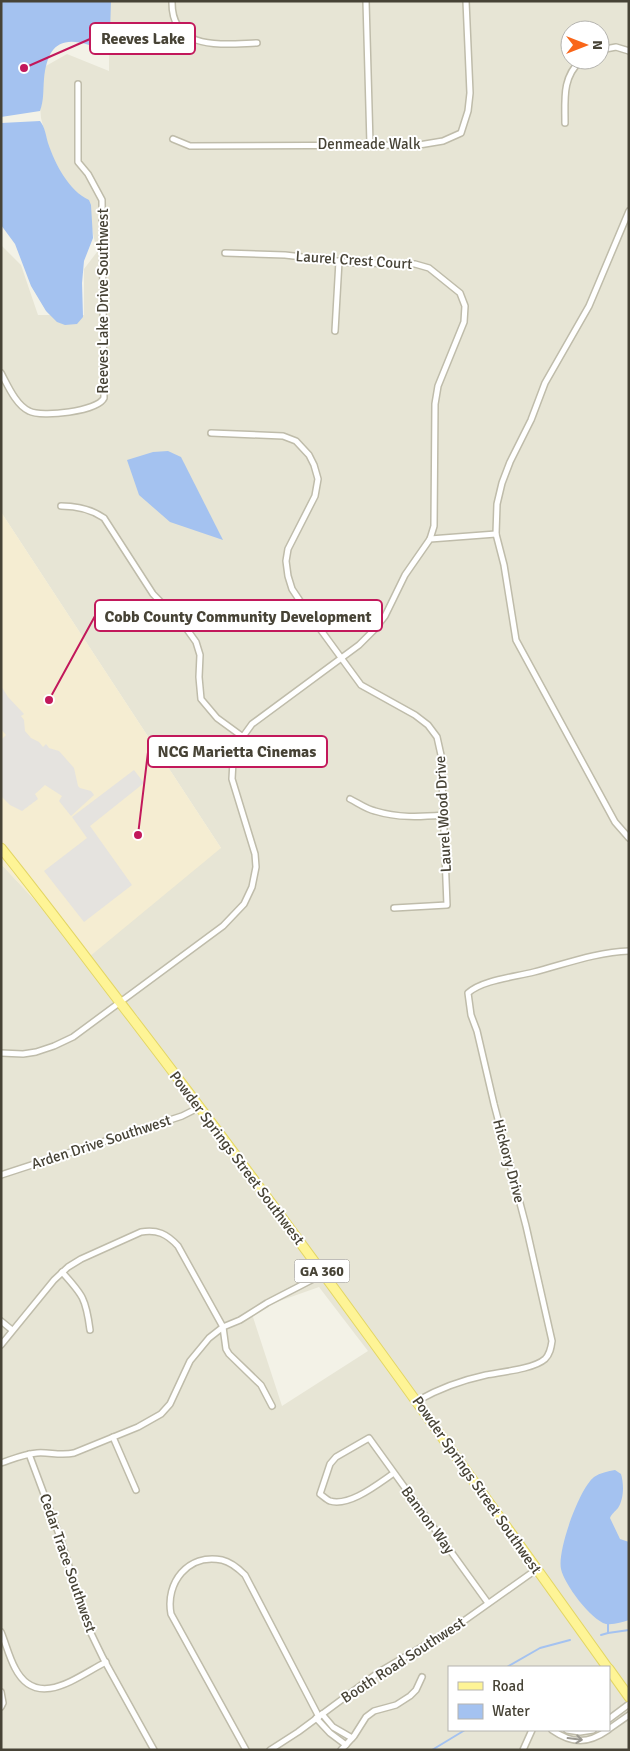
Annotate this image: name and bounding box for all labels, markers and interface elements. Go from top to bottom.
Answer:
north arrow [560,20,610,70]
callout: Reeves Lake [90,23,195,54]
text: Reeves Lake [101,29,185,49]
text: N [589,40,606,50]
street label: Denmeade Walk [318,135,421,153]
street label: Reeves Lake Drive Southwest [94,208,112,394]
street label: Laurel Crest Court [295,247,413,273]
callout: Cobb County Community Development [95,600,382,631]
text: Cobb County Community Development [105,607,371,627]
callout: NCG Marietta Cinemas [148,736,327,767]
text: NCG Marietta Cinemas [158,742,316,762]
street label: Laurel Wood Drive [431,755,455,873]
street label: Powder Springs Street Southwest [166,1068,308,1248]
street label: Arden Drive Southwest [29,1111,173,1173]
street label: Hickory Drive [489,1117,529,1205]
road number: GA 360 [294,1260,350,1282]
street label: Powder Springs Street Southwest [409,1393,545,1577]
street label: Bannon Way [398,1483,458,1557]
street label: Cedar Trace Southwest [36,1491,100,1635]
street label: Booth Road Southwest [338,1613,468,1707]
legend [448,1666,610,1731]
text: Road [492,1677,524,1695]
text: Water [492,1702,530,1720]
one-way arrow [567,1735,583,1744]

